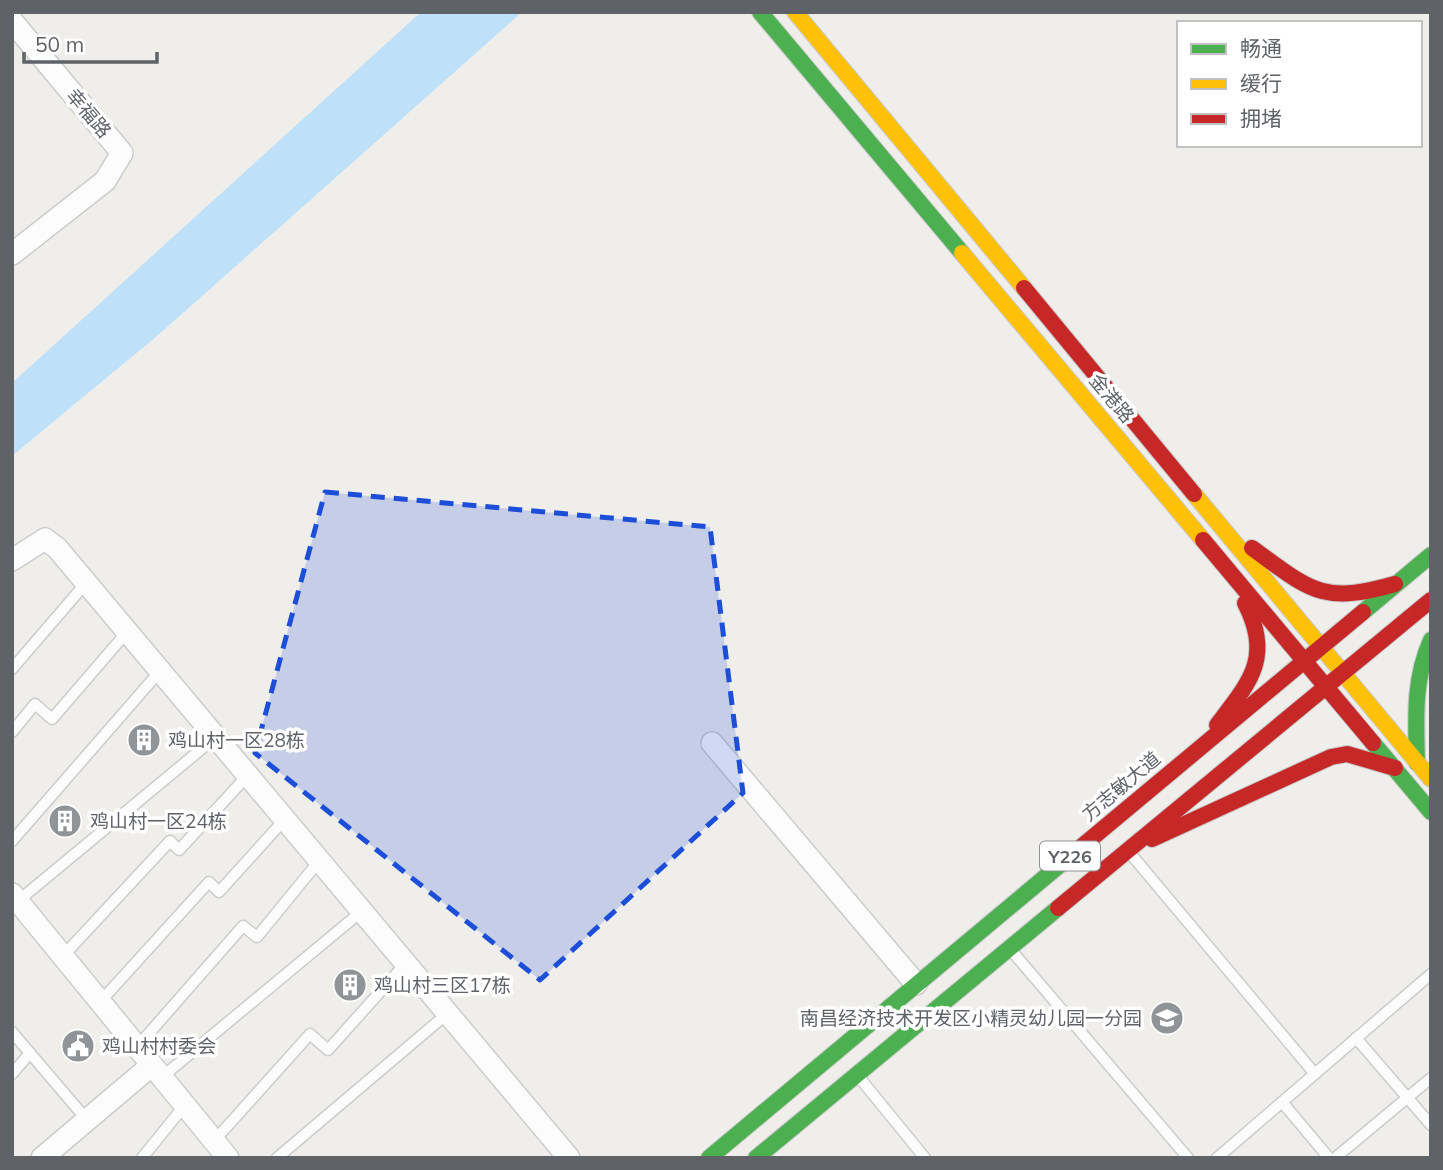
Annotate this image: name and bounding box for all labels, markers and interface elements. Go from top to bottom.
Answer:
scale bar [24,21,158,65]
legend [1177,21,1422,147]
text: 50 m [35,31,84,57]
text: 畅通 [1240,35,1282,61]
text: 缓行 [1240,70,1282,96]
street label: 幸福路 [61,83,117,143]
text: 拥堵 [1240,105,1282,131]
street label: 金港路 [1084,368,1140,428]
building icon: 鸡山村一区28栋 [125,721,163,759]
place label: 鸡山村一区28栋 [168,728,305,752]
street label: 方志敏大道 [1077,746,1165,826]
building icon: 鸡山村一区24栋 [46,802,84,840]
place label: 鸡山村一区24栋 [90,809,227,833]
road number: Y226 [1040,842,1100,870]
building icon: 鸡山村三区17栋 [331,966,369,1004]
place label: 鸡山村三区17栋 [374,973,511,997]
school or university icon: 南昌经济技术开发区小精灵幼儿园一分园 [1148,999,1186,1037]
place label: 南昌经济技术开发区小精灵幼儿园一分园 [800,1006,1142,1030]
public building icon: 鸡山村村委会 [59,1027,97,1065]
place label: 鸡山村村委会 [102,1034,216,1058]

